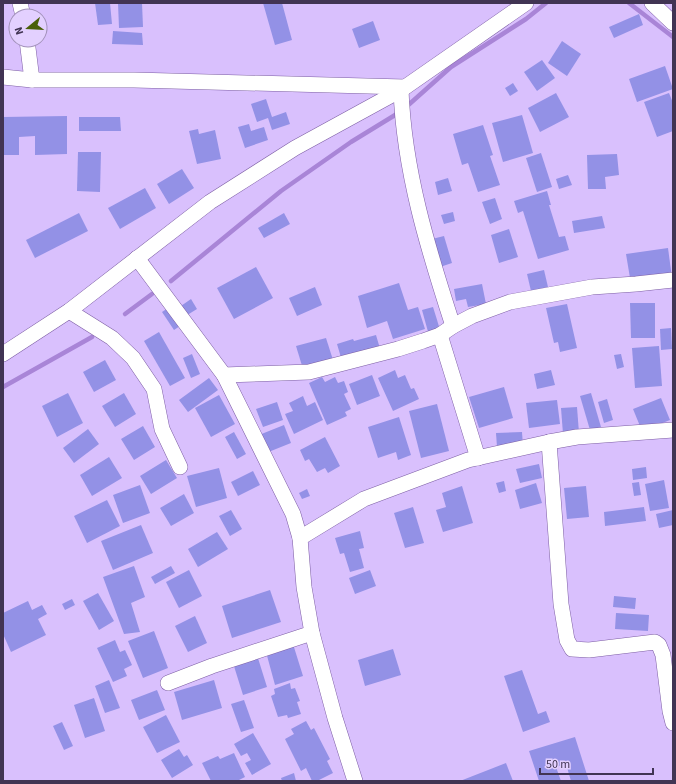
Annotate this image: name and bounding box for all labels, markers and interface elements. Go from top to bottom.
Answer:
north arrow [8,8,48,48]
text: N [11,25,27,37]
scale bar [540,750,653,776]
text: 50 m [546,756,570,773]

